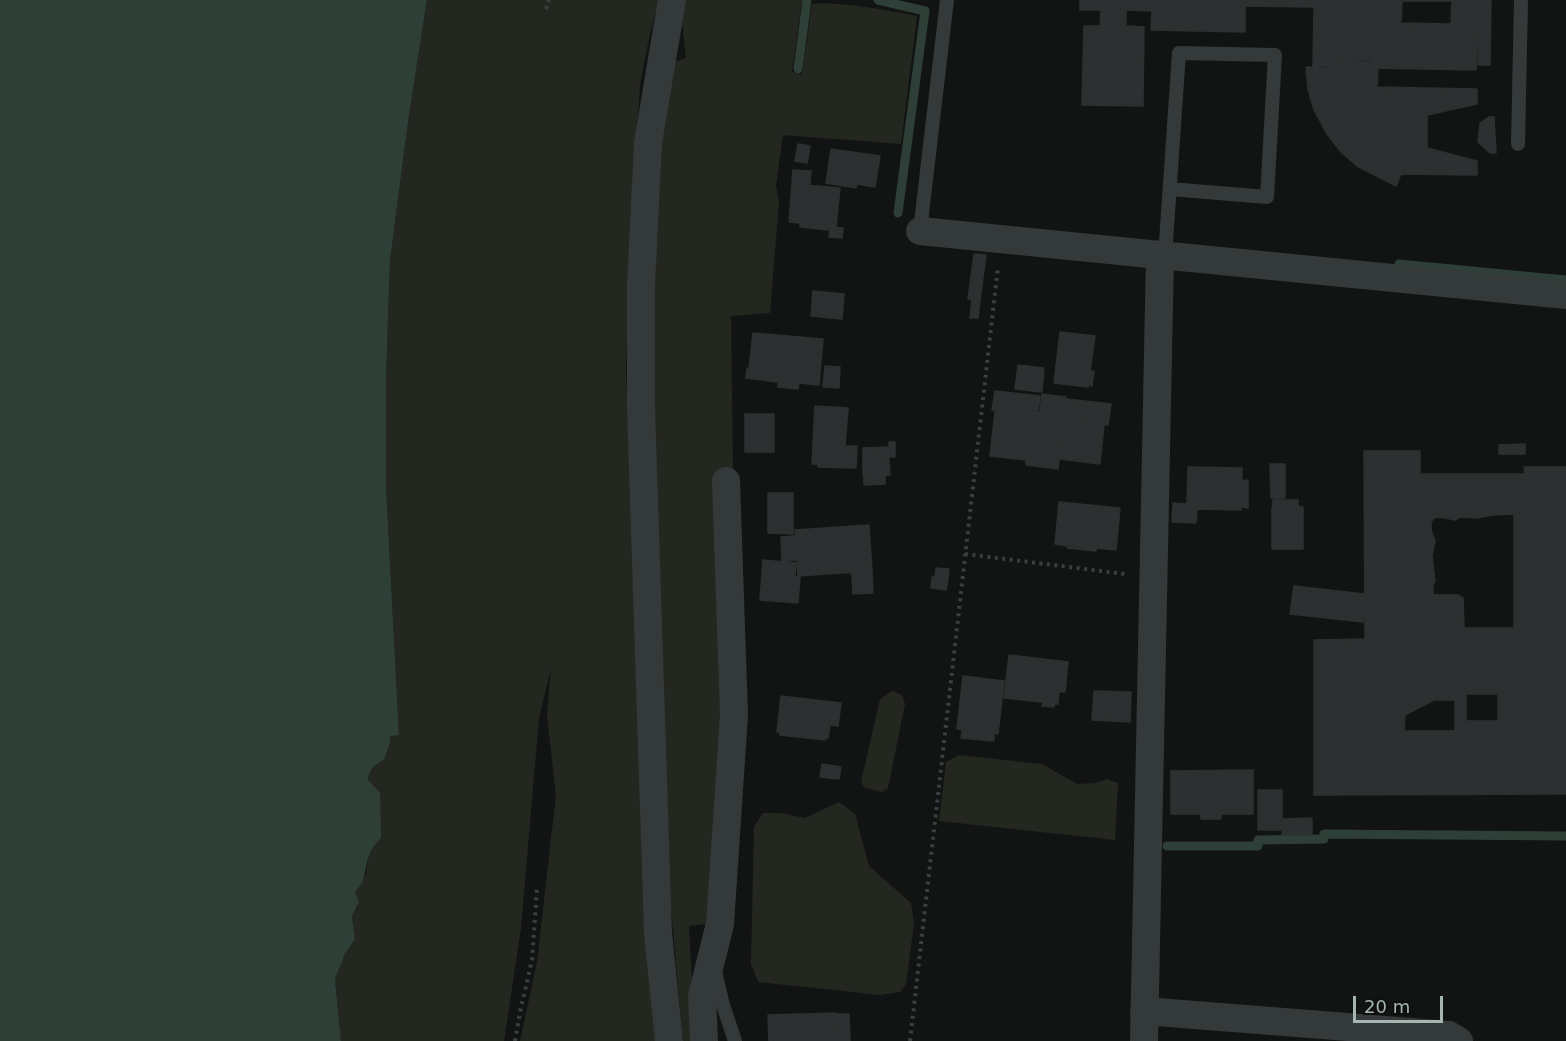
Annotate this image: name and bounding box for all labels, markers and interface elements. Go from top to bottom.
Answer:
scale bar [1356,984,1446,1022]
text: 20 m [1364,996,1410,1017]

